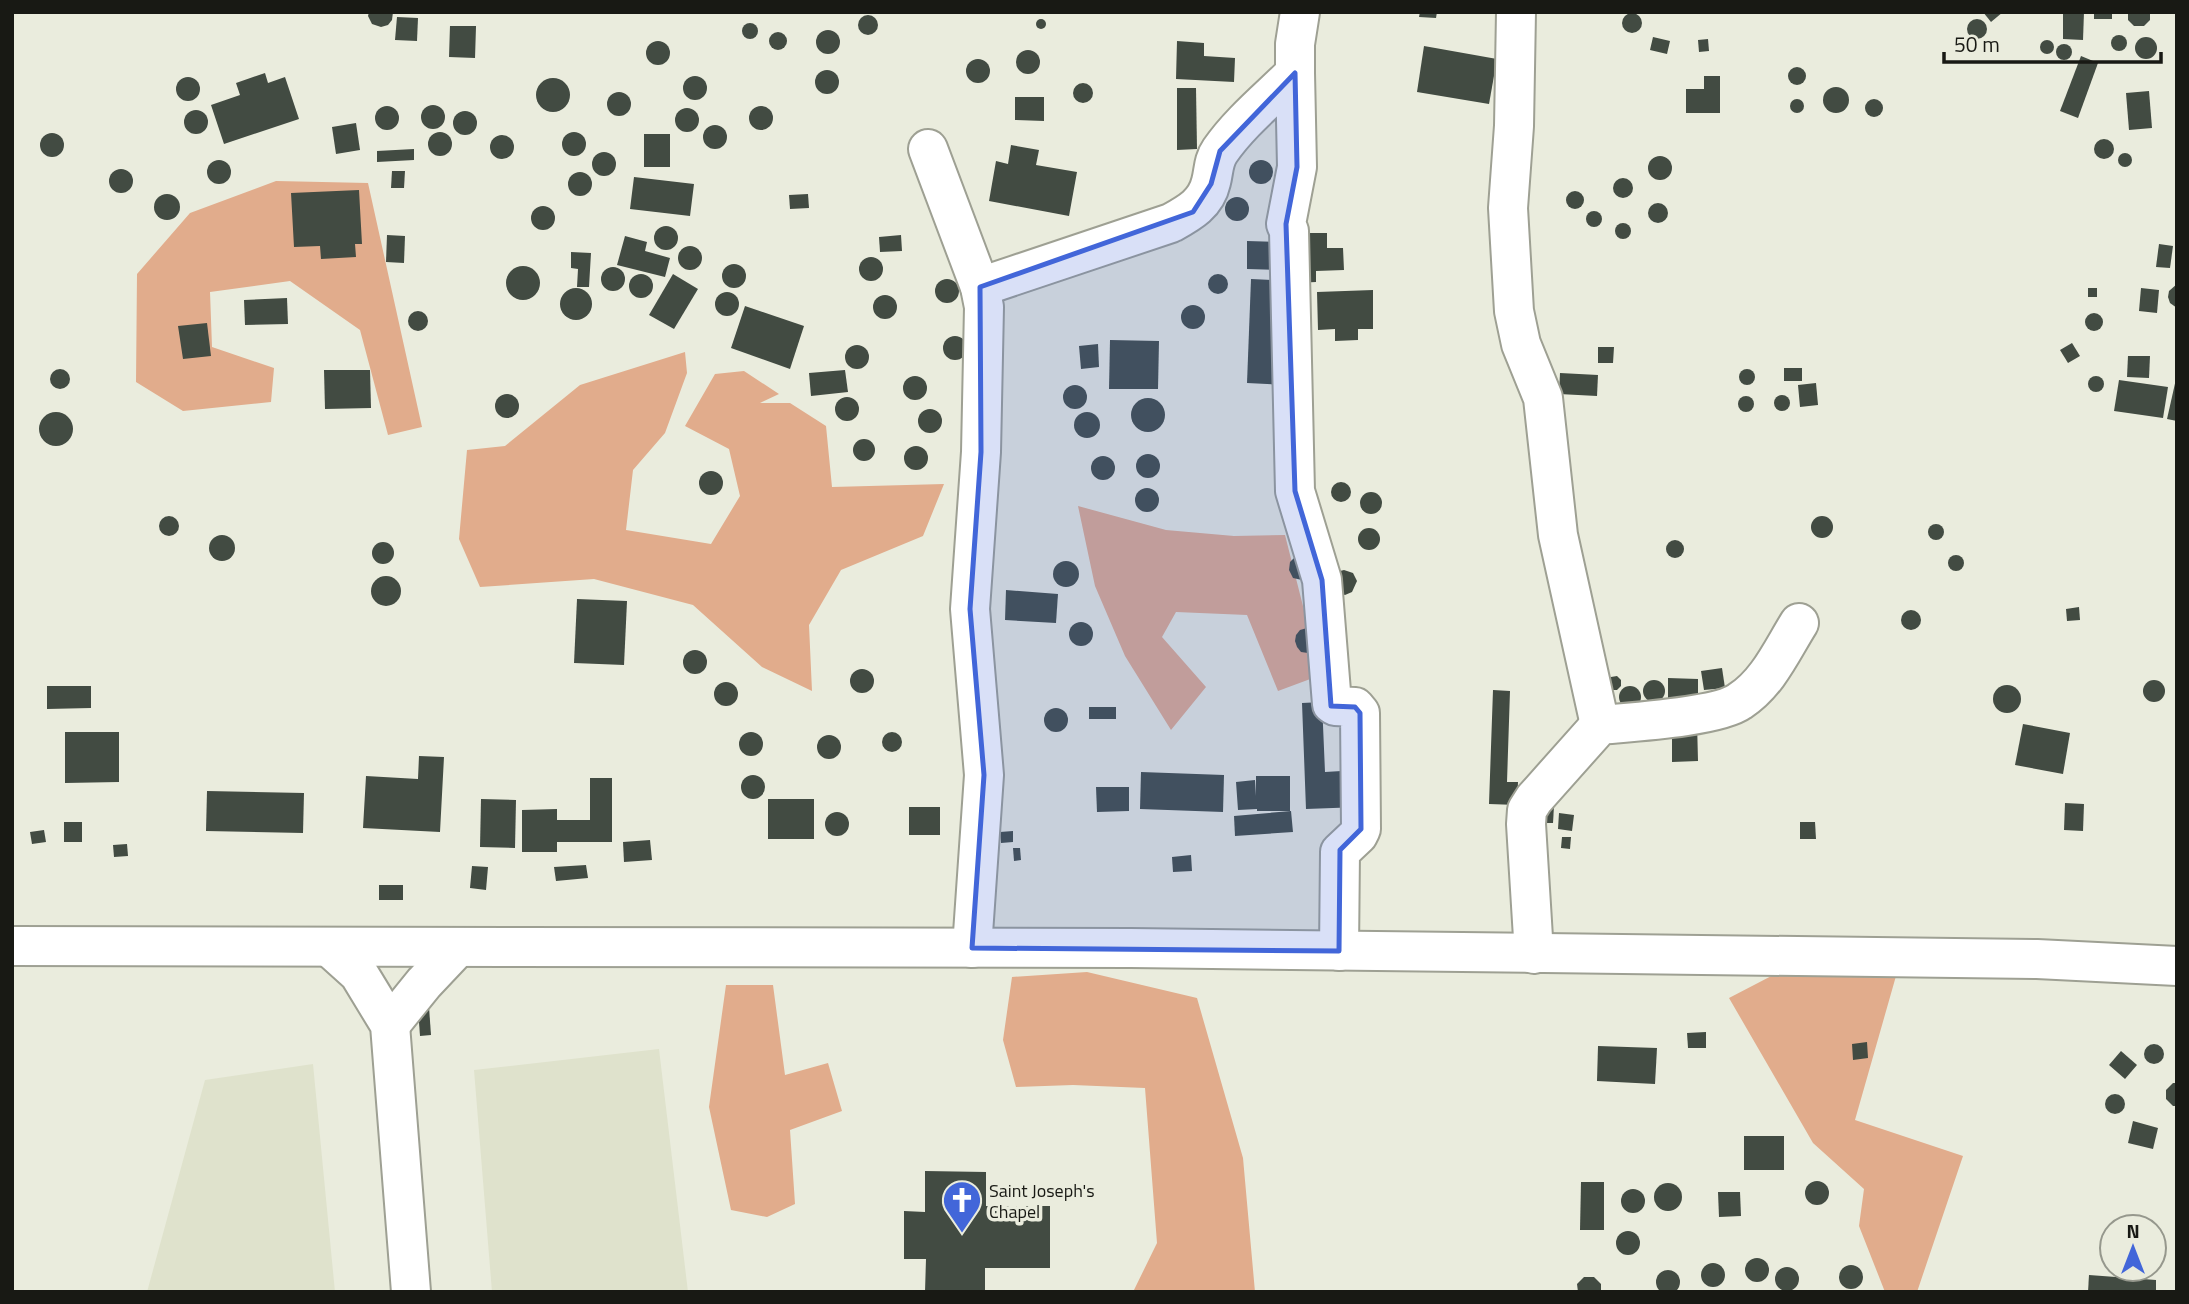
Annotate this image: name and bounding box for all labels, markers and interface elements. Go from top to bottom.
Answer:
scale bar [1944,21,2161,65]
text: 50 m [1954,28,2000,60]
place label: Saint Joseph's Chapel [989,1177,1095,1225]
church icon: Saint Joseph's Chapel [941,1179,983,1234]
north arrow [2098,1213,2168,1283]
text: N [2126,1216,2140,1245]

